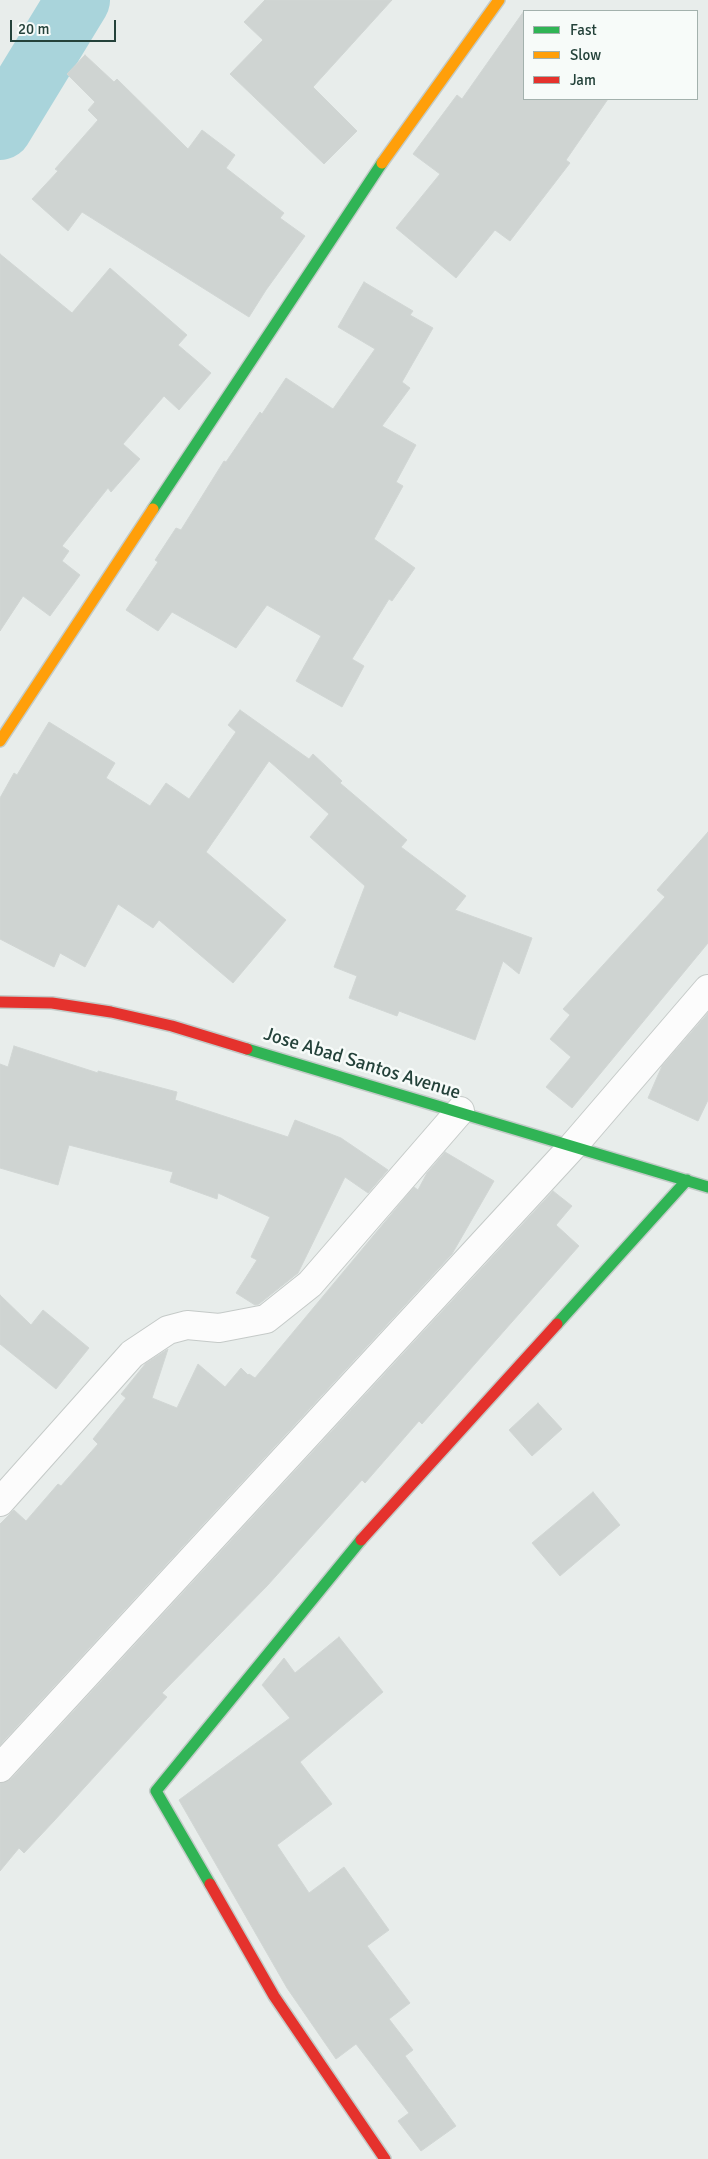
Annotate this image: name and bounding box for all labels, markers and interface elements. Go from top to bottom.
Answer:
scale bar [12,10,119,42]
legend [523,10,698,100]
text: 20 m [18,20,49,38]
text: Fast [570,21,597,39]
text: Slow [570,46,601,64]
text: Jam [570,71,596,89]
street label: Jose Abad Santos Avenue [261,1023,463,1105]

